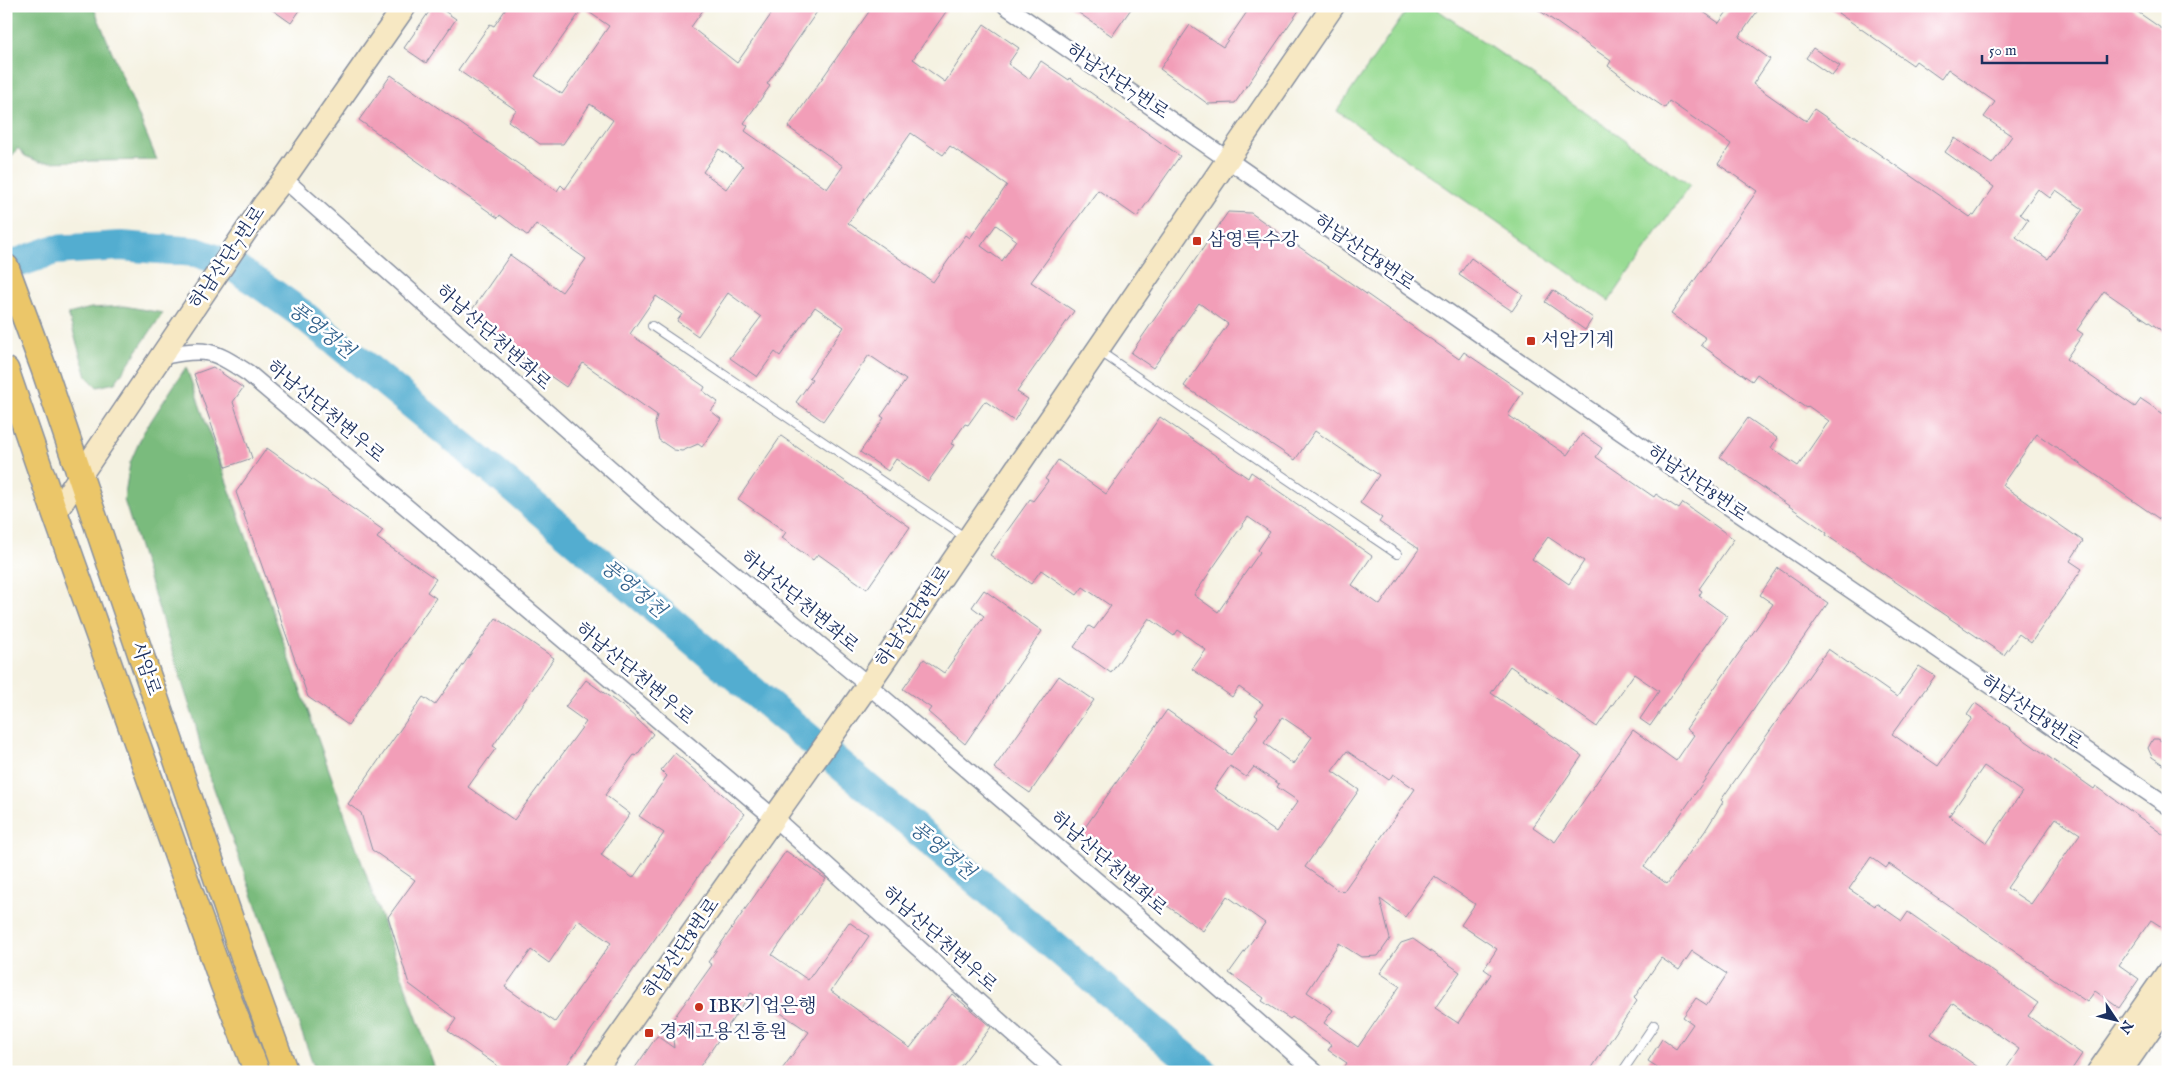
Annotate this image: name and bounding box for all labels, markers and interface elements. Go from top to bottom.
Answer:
scale bar [1982,32,2106,64]
street label: 하남산단7번로 [1061,39,1173,125]
text: 50 m [1989,41,2017,60]
street label: 하남산단7번로 [185,202,271,314]
street label: 하남산단8번로 [1309,209,1419,297]
place label: 삼영특수강 [1207,229,1299,253]
marker: 삼영특수강 [1191,235,1203,247]
street label: 하남산단천변좌로 [430,280,556,396]
water label: 풍영정천 [283,297,360,366]
place label: 서암기계 [1541,329,1614,353]
marker: 서암기계 [1525,335,1537,347]
street label: 하남산단천변우로 [261,356,389,468]
street label: 하남산단8번로 [1642,440,1752,528]
street label: 하남산단천변좌로 [735,546,863,658]
water label: 풍영정천 [595,555,672,624]
street label: 하남산단8번로 [871,562,957,672]
street label: 하남산단천변우로 [570,618,698,730]
street label: 사암로 [125,639,165,699]
street label: 하남산단8번로 [1976,670,2086,756]
street label: 하남산단천변좌로 [1045,807,1171,921]
water label: 풍영정천 [904,817,981,886]
street label: 하남산단천변우로 [876,882,1002,998]
street label: 하남산단8번로 [638,894,726,1004]
place label: IBK기업은행 [709,995,817,1019]
north arrow [2092,996,2142,1046]
marker: IBK기업은행 [693,1001,705,1013]
text: N [2115,1016,2137,1037]
place label: 경제고용진흥원 [659,1021,787,1045]
marker: 경제고용진흥원 [643,1027,655,1039]

